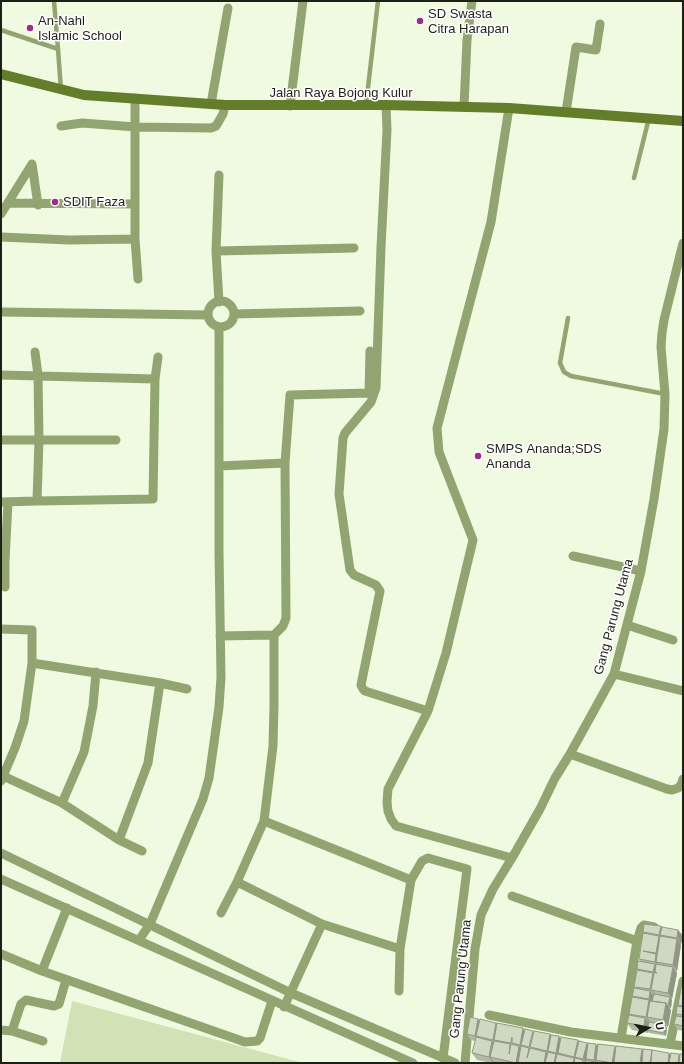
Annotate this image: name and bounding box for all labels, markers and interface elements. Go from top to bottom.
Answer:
place label: SD Swasta Citra Harapan [428,6,509,37]
place label: An-Nahl Islamic School [38,13,122,44]
marker: SD Swasta Citra Harapan [415,16,425,26]
marker: An-Nahl Islamic School [25,23,35,33]
street label: Jalan Raya Bojong Kulur [269,85,413,101]
place label: SDIT Faza [63,194,125,210]
marker: SDIT Faza [50,197,60,207]
place label: SMPS Ananda;SDS Ananda [486,441,602,472]
marker: SMPS Ananda;SDS Ananda [473,451,483,461]
street label: Gang Parung Utama [591,557,637,677]
street label: Gang Parung Utama [447,919,475,1039]
north arrow [628,1008,668,1048]
text: U [653,1021,666,1031]

